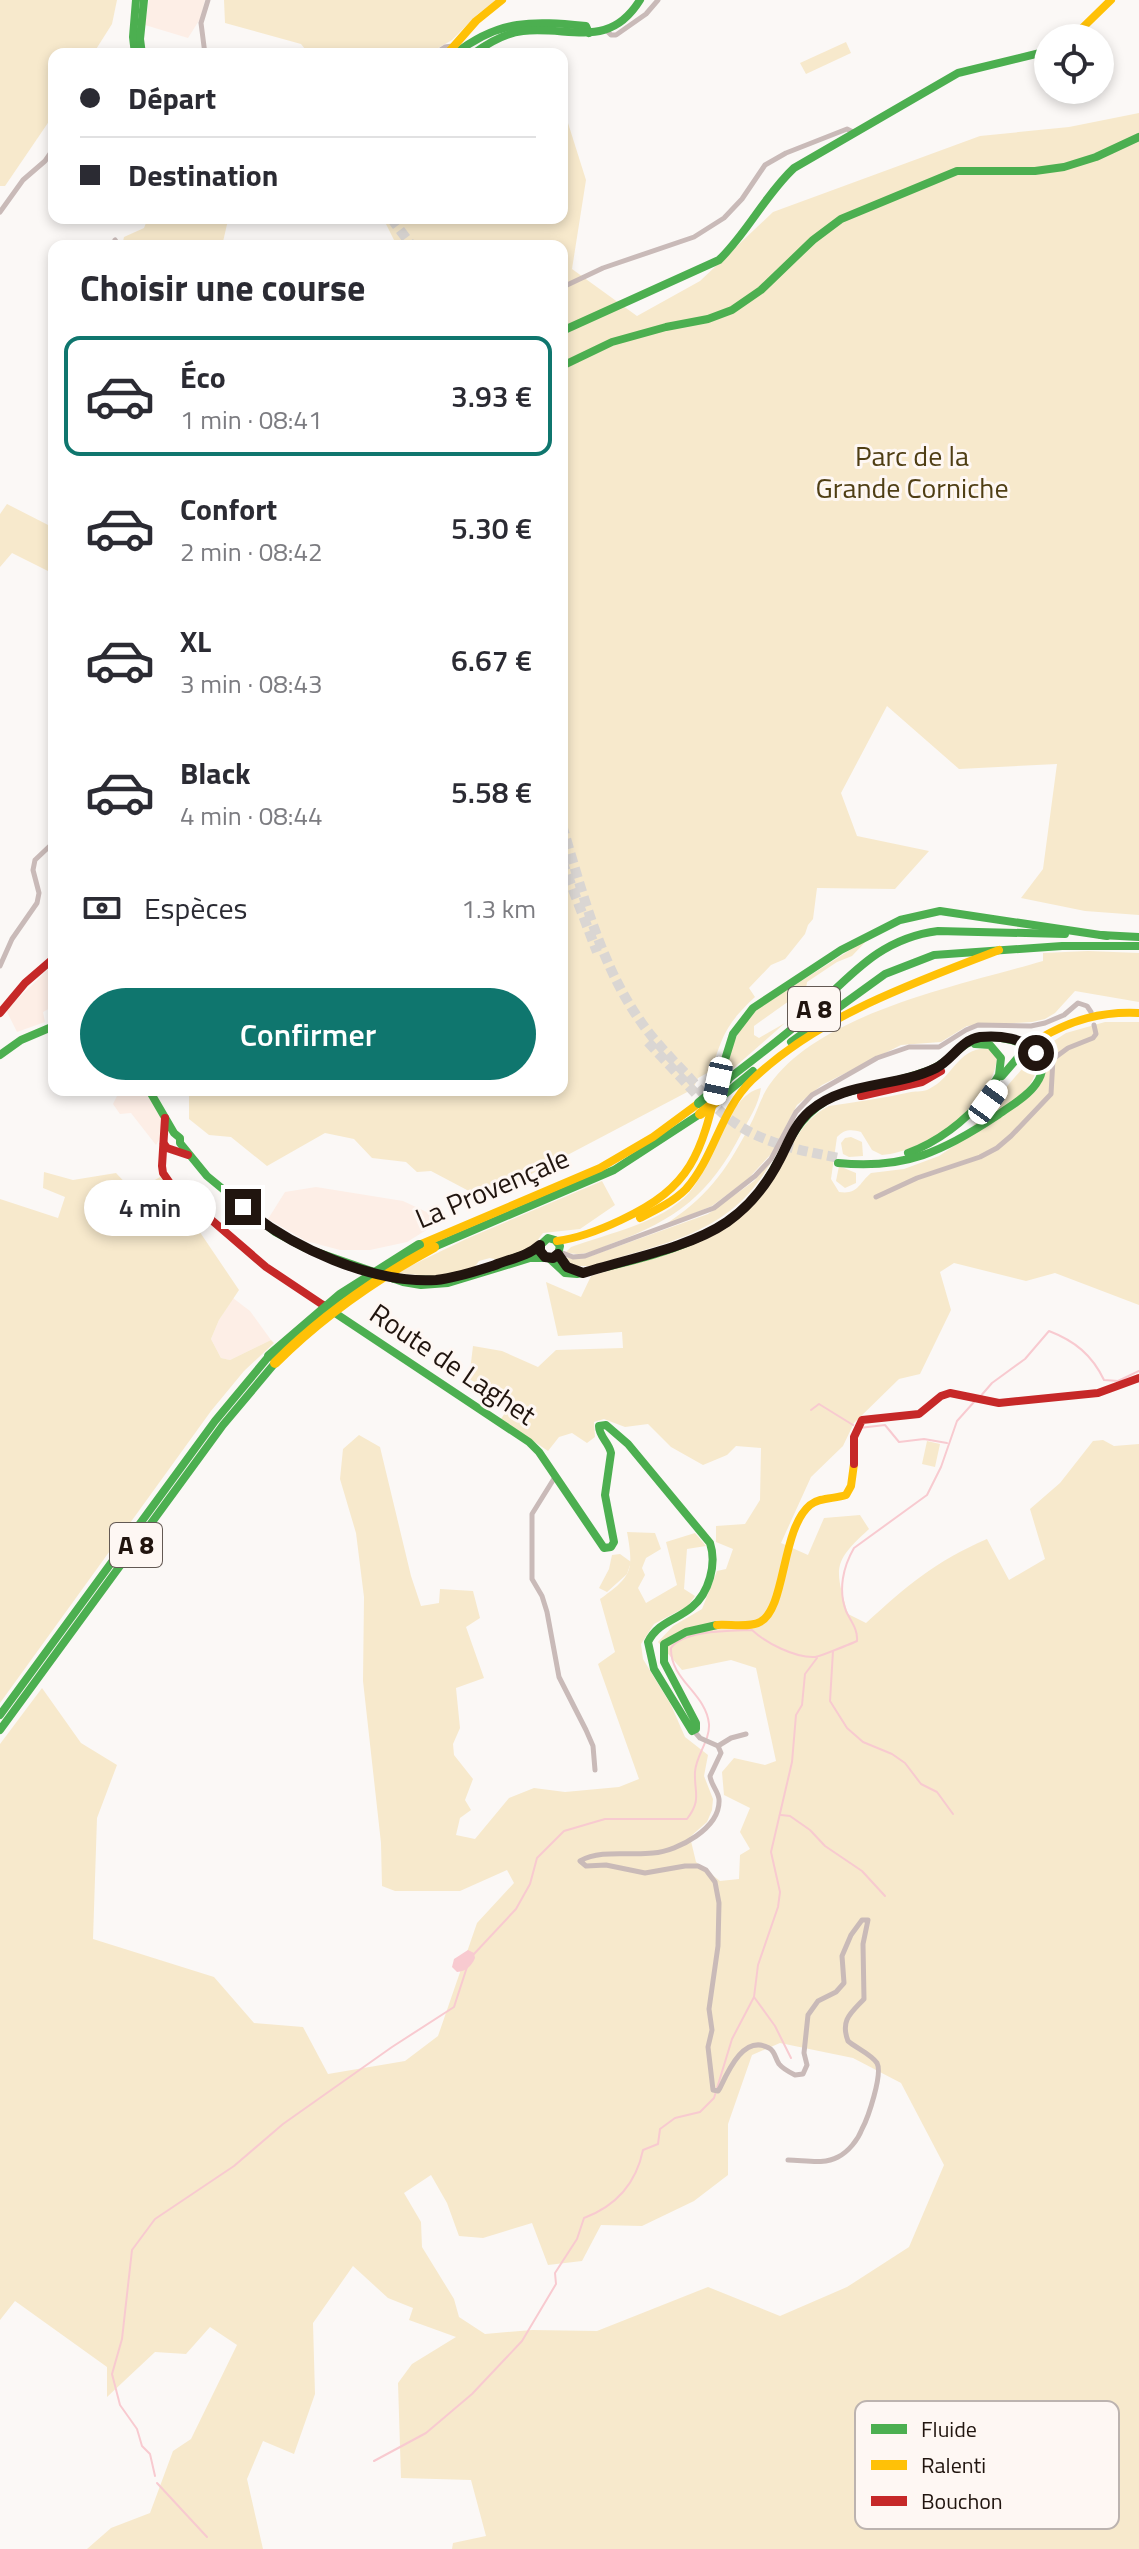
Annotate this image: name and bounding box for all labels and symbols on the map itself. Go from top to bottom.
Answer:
park label: Parc de la Grande Corniche [815,434,1009,509]
road number: A 8 [788,987,840,1031]
route start [1018,1035,1054,1071]
car [701,1055,735,1107]
car [964,1076,1012,1128]
street label: La Provençale [408,1136,575,1239]
callout: 4 min [83,1179,215,1235]
route end [225,1189,261,1225]
street label: Route de Laghet [361,1292,545,1435]
road number: A 8 [110,1523,162,1567]
legend [855,2401,1119,2529]
text: Fluide [921,2412,977,2446]
text: Ralenti [921,2448,986,2482]
text: Bouchon [921,2484,1003,2518]

